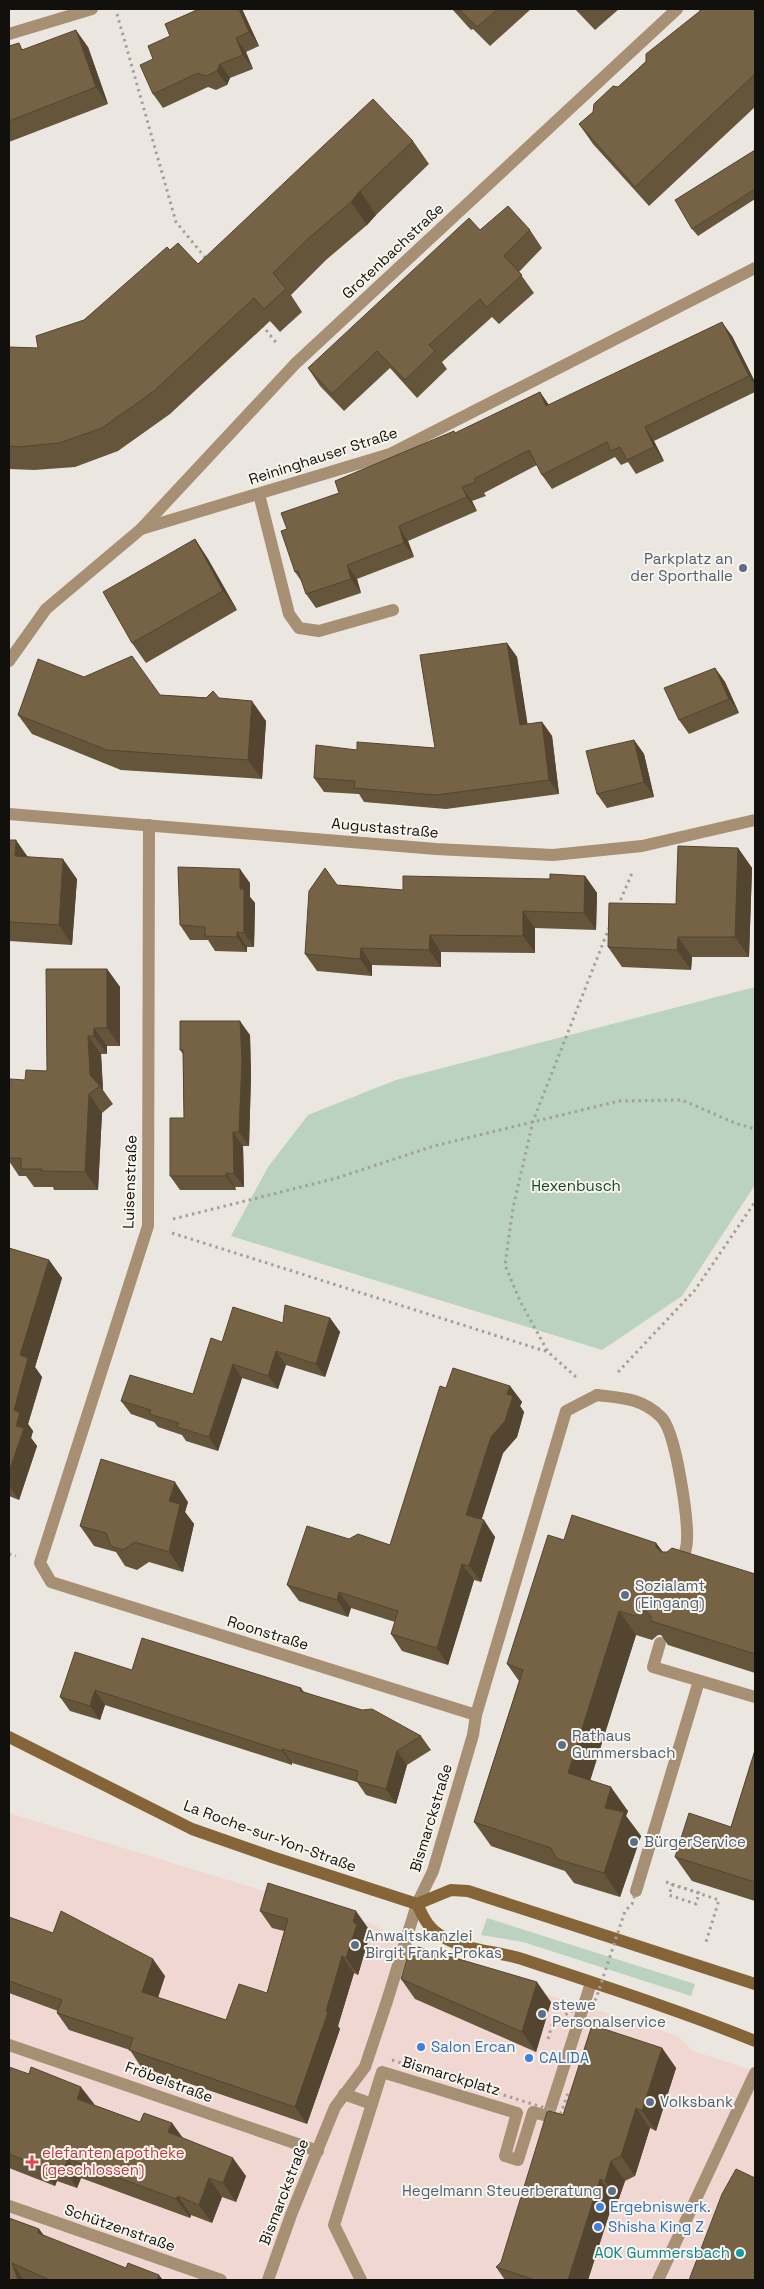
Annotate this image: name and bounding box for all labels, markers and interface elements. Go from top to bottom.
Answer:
street label: Grotenbachstraße [338,199,448,303]
street label: Reininghauser Straße [246,422,400,489]
place label: Parkplatz an der Sporthalle [630,549,733,585]
marker: Parkplatz an der Sporthalle [737,562,749,574]
street label: Augustastraße [331,813,440,842]
street label: Luisenstraße [118,1135,141,1229]
park label: Hexenbusch [531,1176,621,1195]
place label: Sozialamt (Eingang) [635,1576,705,1613]
marker: Sozialamt (Eingang) [619,1589,631,1601]
street label: Roonstraße [225,1611,311,1654]
place label: Rathaus Gummersbach [572,1726,675,1762]
marker: Rathaus Gummersbach [556,1739,568,1751]
street label: Bismarckstraße [405,1761,456,1874]
street label: La Roche-sur-Yon-Straße [181,1795,359,1876]
place label: BürgerService [644,1832,746,1851]
marker: BürgerService [628,1836,640,1848]
place label: Anwaltskanzlei Birgit Frank-Prokas [365,1926,502,1962]
marker: Anwaltskanzlei Birgit Frank-Prokas [349,1939,361,1951]
place label: stewe Personalservice [552,1995,666,2031]
marker: stewe Personalservice [536,2008,548,2020]
place label: Salon Ercan [431,2037,515,2056]
marker: Salon Ercan [415,2041,427,2053]
place label: CALIDA [539,2048,590,2067]
street label: Bismarckplatz [400,2052,503,2099]
marker: CALIDA [523,2052,535,2064]
street label: Fröbelstraße [123,2057,216,2106]
place label: Volksbank [660,2092,733,2111]
marker: Volksbank [644,2096,656,2108]
street label: Bismarckstraße [255,2136,313,2248]
place label: elefanten apotheke (geschlossen) [42,2143,185,2180]
marker: elefanten apotheke (geschlossen) [26,2156,38,2168]
place label: Hegelmann Steuerberatung [402,2181,602,2200]
marker: Hegelmann Steuerberatung [606,2185,618,2197]
place label: Ergebniswerk. [610,2197,711,2216]
street label: Schützenstraße [62,2200,178,2255]
marker: Ergebniswerk. [594,2201,606,2213]
place label: Shisha King Z [608,2217,704,2236]
marker: Shisha King Z [592,2221,604,2233]
place label: AOK Gummersbach [594,2243,730,2262]
marker: AOK Gummersbach [734,2247,746,2259]

